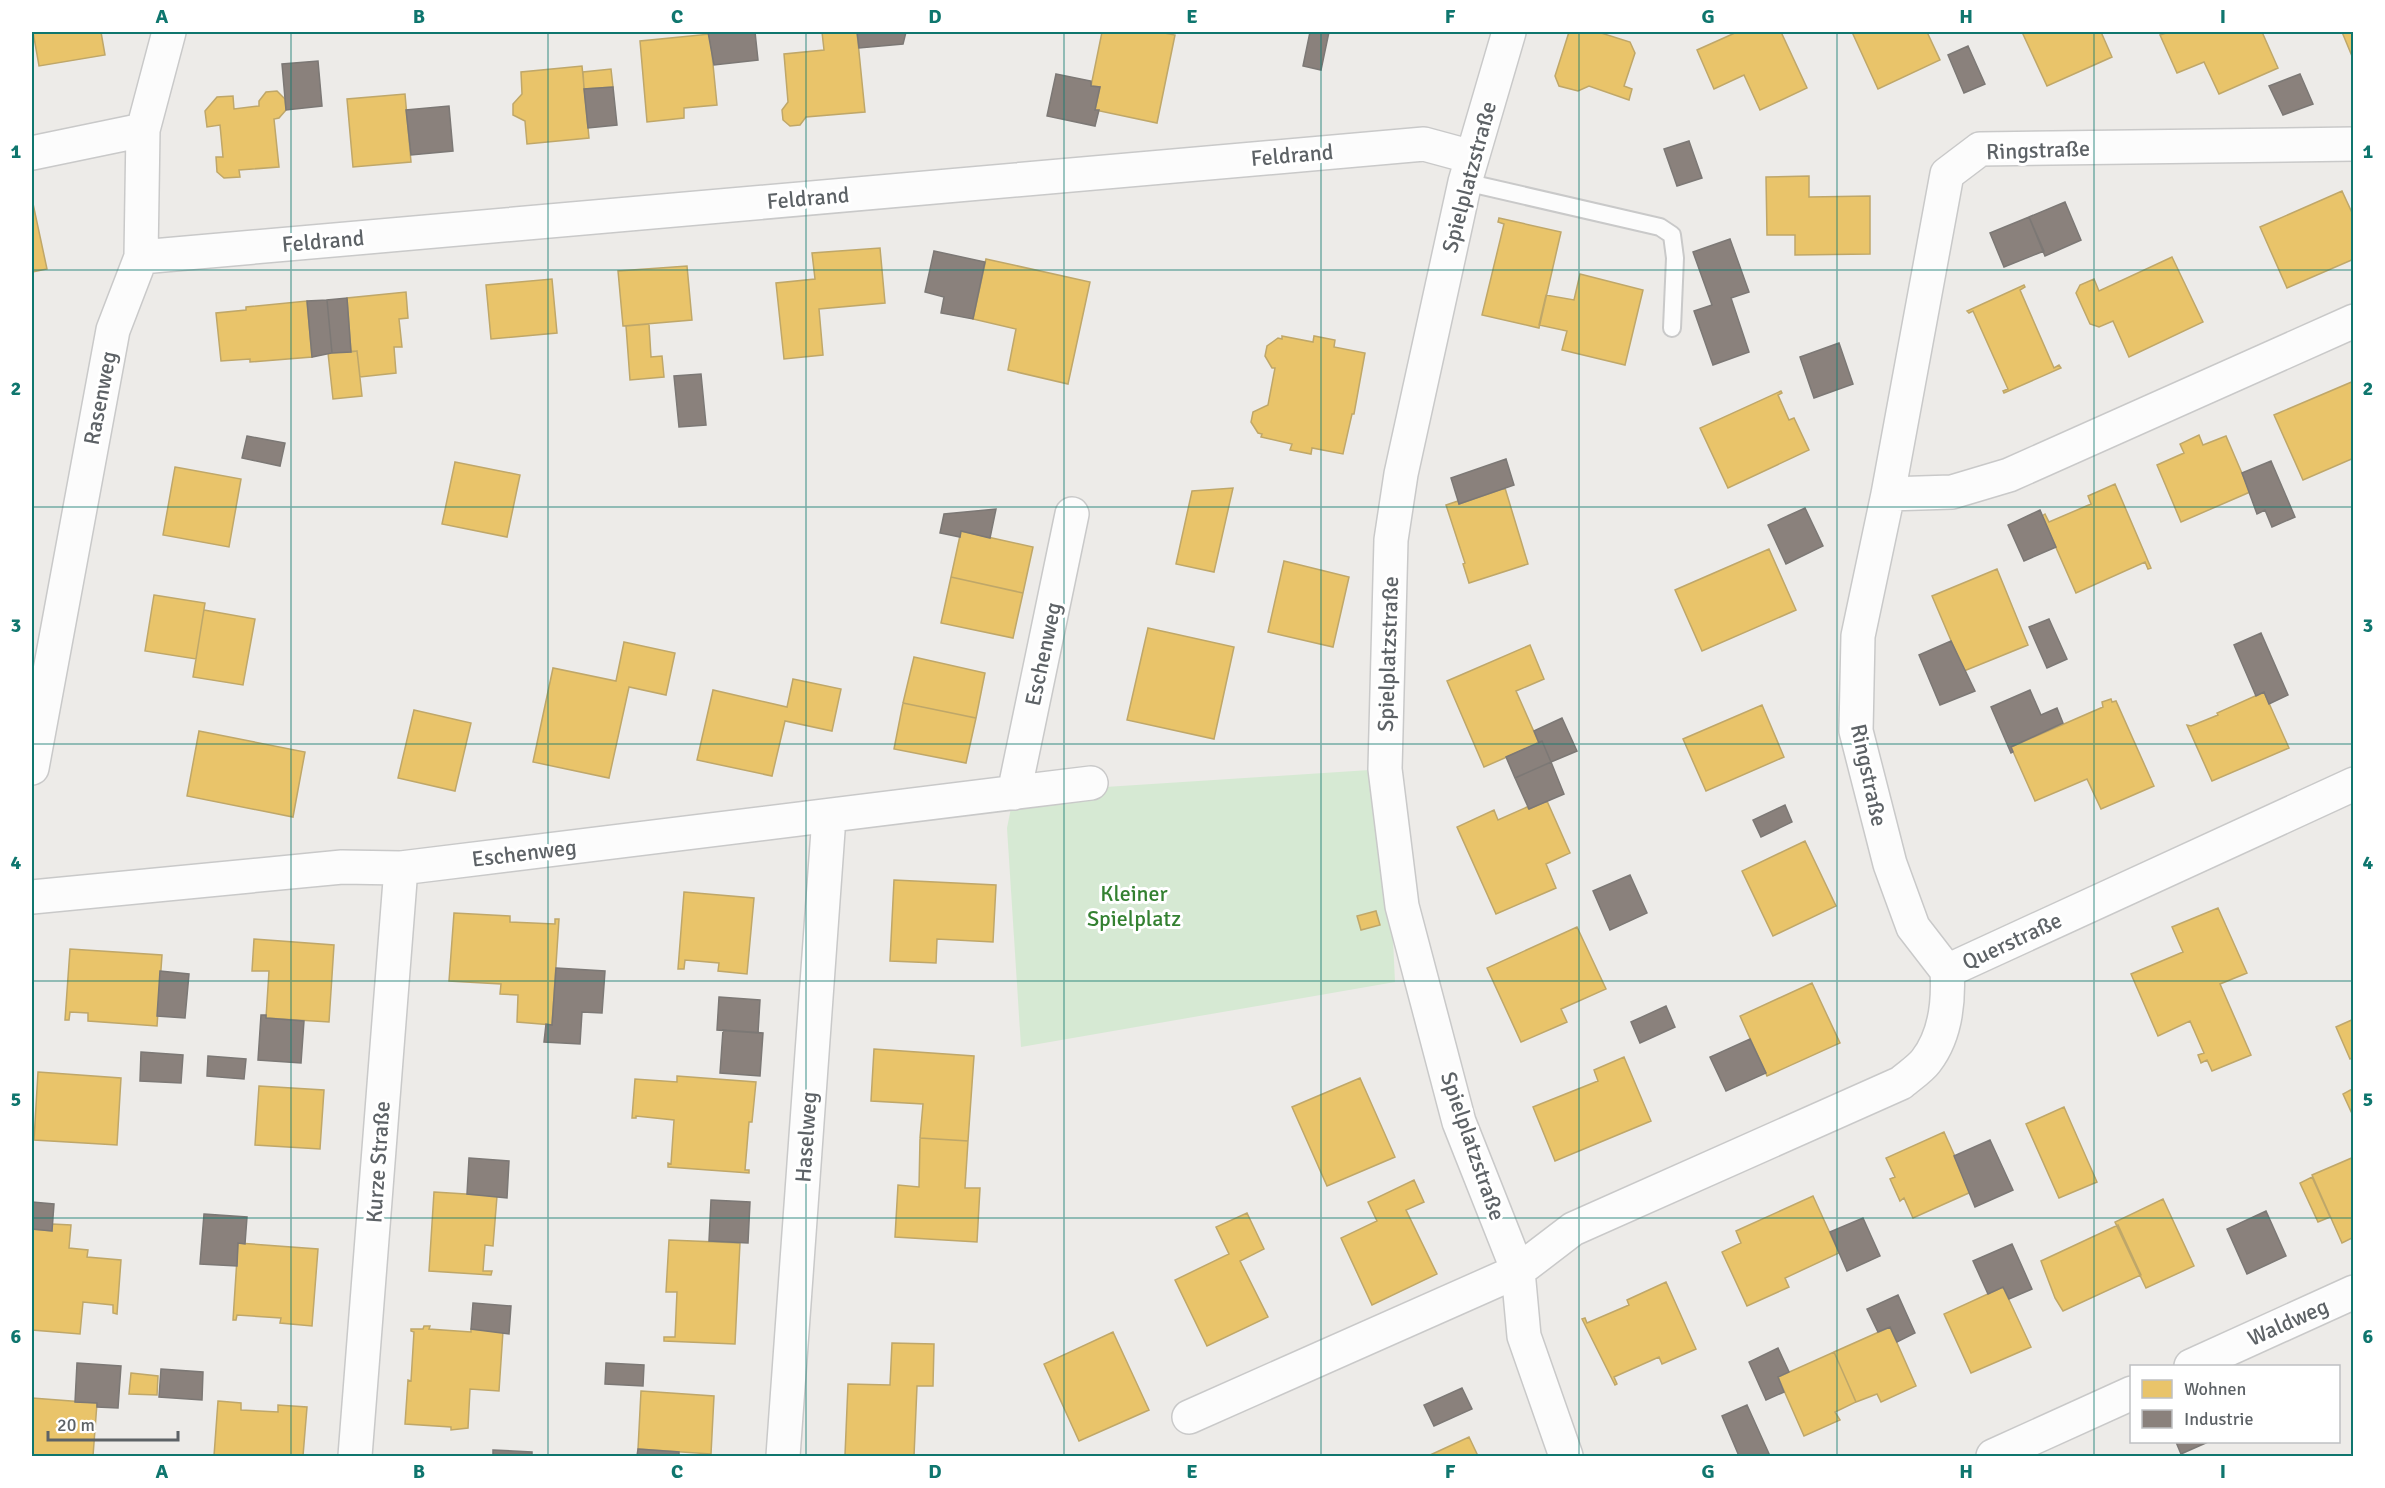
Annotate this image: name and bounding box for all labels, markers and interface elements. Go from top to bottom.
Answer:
text: A [156,4,169,29]
text: B [413,4,425,29]
text: C [671,4,683,29]
text: D [928,4,942,29]
text: E [1186,4,1198,29]
text: F [1445,4,1456,29]
text: G [1701,4,1715,29]
text: H [1959,4,1973,29]
text: I [2220,4,2226,29]
street label: Spielplatzstraße [1436,98,1502,256]
street label: Ringstraße [1986,135,2090,165]
street label: Feldrand [1250,138,1334,172]
text: 1 [11,139,22,164]
text: 1 [2363,139,2374,164]
street label: Feldrand [766,181,850,215]
street label: Feldrand [281,224,365,258]
street label: Rasenweg [78,349,122,447]
text: 2 [11,376,21,401]
text: 2 [2363,376,2373,401]
street label: Spielplatzstraße [1372,576,1404,732]
street label: Eschenweg [1019,600,1067,708]
text: 3 [11,613,21,638]
text: 3 [2363,613,2373,638]
street label: Ringstraße [1845,721,1893,829]
street label: Eschenweg [470,833,578,873]
text: 4 [11,850,22,875]
text: 4 [2363,850,2374,875]
park label: Kleiner Spielplatz [1087,880,1181,932]
street label: Querstraße [1958,906,2066,976]
street label: Spielplatzstraße [1435,1068,1511,1224]
text: 5 [11,1087,21,1112]
text: 5 [2363,1087,2373,1112]
street label: Haselweg [789,1091,823,1183]
street label: Kurze Straße [360,1100,396,1224]
street label: Waldweg [2244,1292,2332,1352]
text: 6 [11,1324,22,1349]
text: 6 [2363,1324,2374,1349]
legend [2130,1365,2340,1443]
text: Wohnen [2184,1378,2246,1400]
scale bar [48,1404,178,1442]
text: Industrie [2184,1408,2254,1430]
text: 20 m [57,1414,95,1436]
text: A [156,1459,169,1484]
text: B [413,1459,425,1484]
text: C [671,1459,683,1484]
text: D [928,1459,942,1484]
text: E [1186,1459,1198,1484]
text: F [1445,1459,1456,1484]
text: G [1701,1459,1715,1484]
text: H [1959,1459,1973,1484]
text: I [2220,1459,2226,1484]

